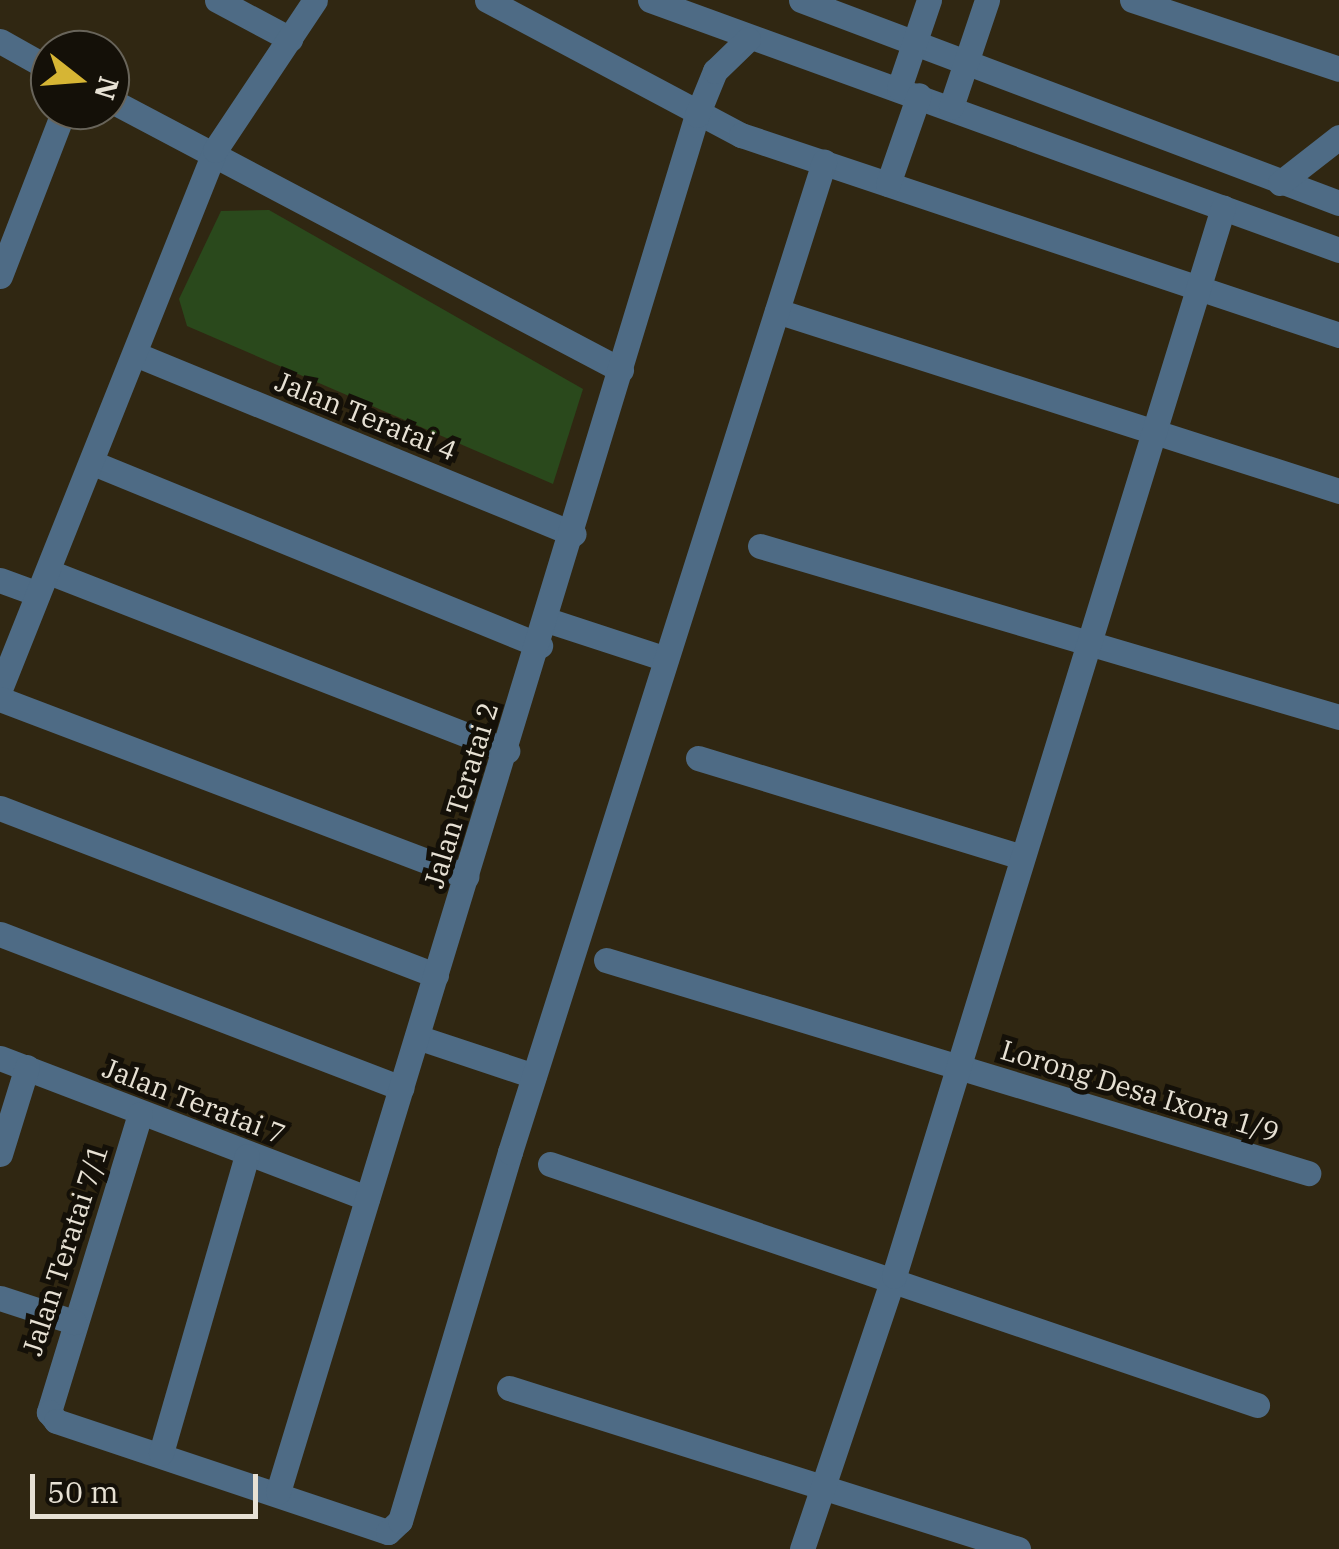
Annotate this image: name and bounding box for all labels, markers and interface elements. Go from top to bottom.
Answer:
north arrow [30,30,130,130]
text: N [86,72,128,104]
street label: Jalan Teratai 4 [270,364,462,468]
street label: Jalan Teratai 2 [417,698,505,892]
street label: Lorong Desa Ixora 1/9 [997,1033,1283,1149]
street label: Jalan Teratai 7 [98,1051,290,1151]
street label: Jalan Teratai 7/1 [15,1140,115,1360]
scale bar [35,1454,262,1516]
text: 50 m [47,1472,119,1511]

